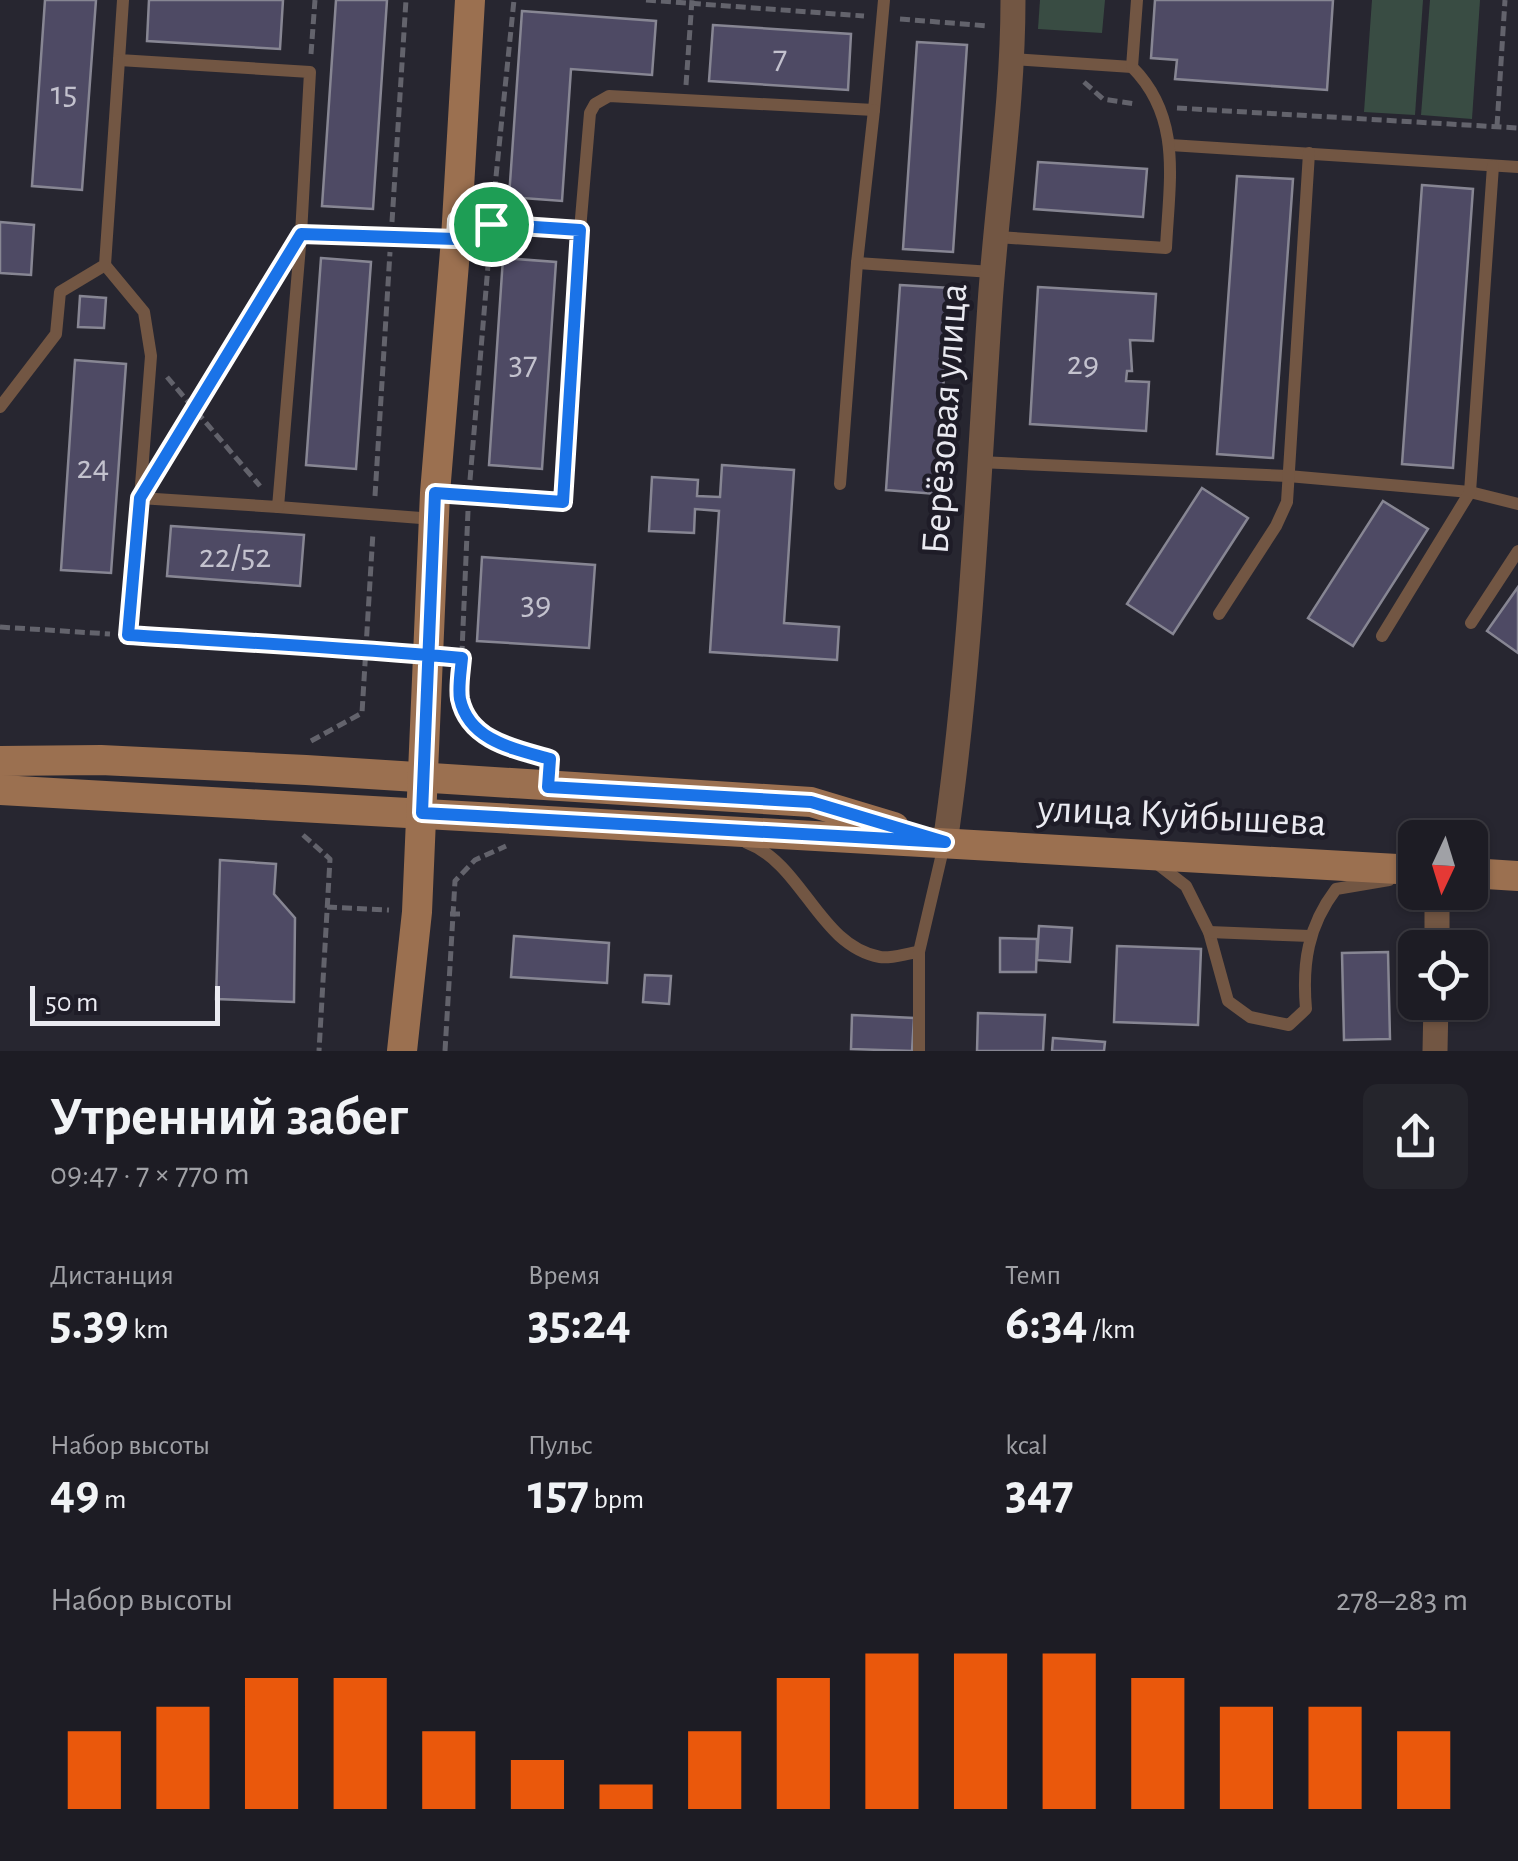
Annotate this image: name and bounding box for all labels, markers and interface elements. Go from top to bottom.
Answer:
house number: 7 [773,40,787,75]
house number: 15 [51,76,77,111]
pin [449,182,534,267]
icon: arrive [464,197,519,252]
street label: Берёзовая улица [916,282,974,556]
house number: 37 [508,346,538,381]
house number: 29 [1067,346,1099,381]
house number: 24 [77,450,109,485]
house number: 22/52 [199,539,271,574]
house number: 39 [521,586,551,621]
street label: улица Куйбышева [1036,788,1327,844]
north arrow [1398,820,1488,910]
map controls [1398,820,1488,1020]
button: locate [1398,930,1488,1020]
scale bar [30,981,220,1026]
text: 50 m [45,989,99,1017]
button: share [1363,1084,1468,1189]
text: Утренний забег [50,1090,408,1145]
text: 09:47 · 7 × 770 m [50,1158,250,1190]
text: Дистанция [50,1262,174,1290]
text: Время [528,1262,600,1290]
text: Темп [1005,1262,1061,1290]
text: 5.39 [50,1298,129,1348]
text: 35:24 [528,1298,631,1348]
text: 6:34 [1005,1298,1088,1348]
text: km [129,1316,169,1344]
text: /km [1088,1316,1135,1344]
text: Набор высоты [50,1432,210,1460]
text: Пульс [528,1432,593,1460]
text: kcal [1005,1432,1048,1460]
text: 49 [50,1468,99,1518]
text: 157 [528,1468,589,1518]
text: 347 [1005,1468,1074,1518]
text: m [99,1486,126,1514]
text: bpm [589,1486,644,1514]
text: Набор высоты [50,1584,233,1616]
text: 278–283 m [1336,1584,1468,1616]

